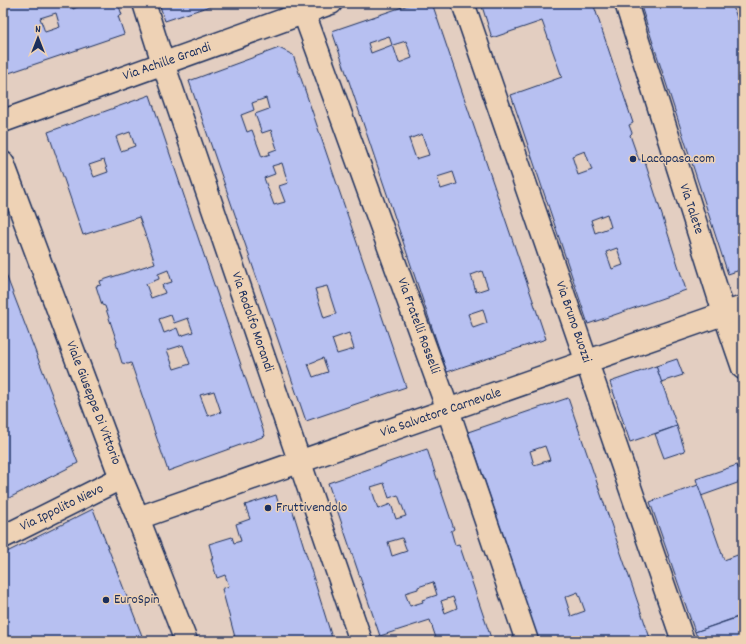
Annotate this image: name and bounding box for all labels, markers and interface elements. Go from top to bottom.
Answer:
north arrow [18,18,58,58]
text: N [35,22,41,38]
street label: Via Achille Grandi [120,37,214,86]
place label: Lacapasa.com [641,149,715,169]
marker: Lacapasa.com [628,154,638,164]
street label: Via Talete [673,181,709,237]
street label: Via Rodolfo Morandi [226,269,279,375]
street label: Via Fratelli Rosselli [391,275,445,377]
street label: Via Bruno Buozzi [550,279,596,366]
street label: Viale Giuseppe Di Vittorio [60,338,126,468]
street label: Via Salvatore Carnevale [378,383,504,443]
street label: Via Ippolito Nievo [17,479,107,537]
place label: Fruttivendolo [276,498,347,518]
marker: Fruttivendolo [263,503,273,513]
place label: EuroSpin [114,590,159,610]
marker: EuroSpin [101,595,111,605]

